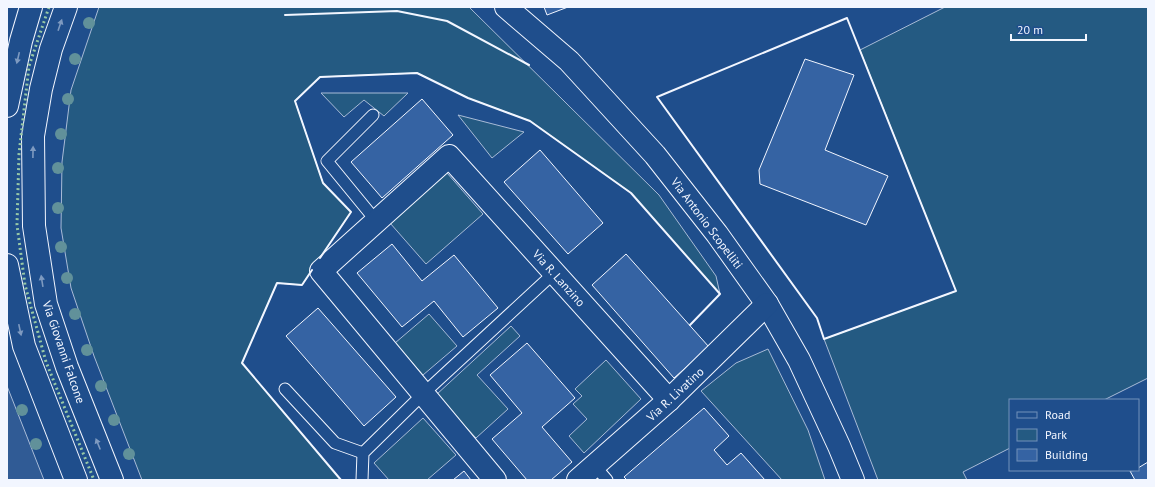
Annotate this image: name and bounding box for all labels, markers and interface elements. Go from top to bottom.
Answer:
scale bar [1011,16,1086,42]
one-way arrow [57,19,63,31]
text: 20 m [1017,22,1043,37]
one-way arrow [14,52,20,64]
one-way arrow [30,145,36,158]
street label: Via Antonio Scopelliti [667,174,746,272]
street label: Via R. Lanzino [529,246,588,309]
one-way arrow [39,275,45,288]
street label: Via Giovanni Falcone [39,298,89,405]
one-way arrow [18,324,24,336]
street label: Via R. Livatino [643,364,707,425]
legend [1009,399,1139,471]
text: Road [1045,407,1070,422]
text: Park [1045,427,1067,442]
one-way arrow [94,437,100,449]
text: Building [1045,447,1088,462]

